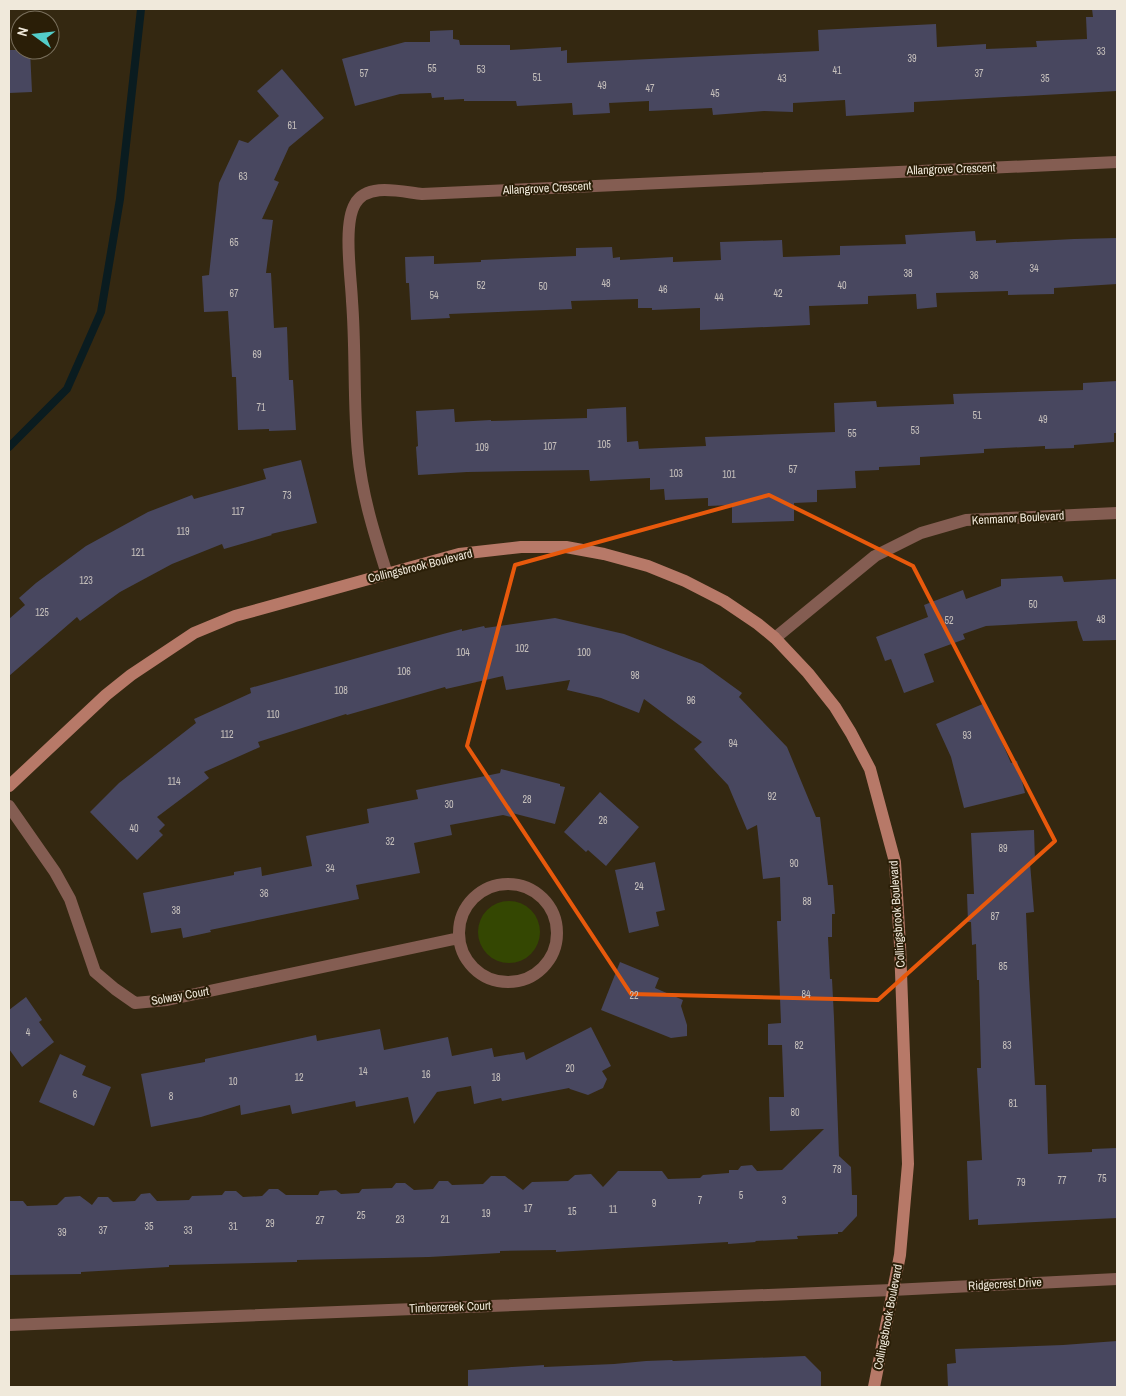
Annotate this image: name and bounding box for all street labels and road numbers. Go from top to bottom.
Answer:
street label: Allangrove Crescent [905,159,996,179]
street label: Allangrove Crescent [501,178,592,198]
street label: Kenmanor Boulevard [971,508,1065,528]
street label: Collingsbrook Boulevard [366,545,474,587]
street label: Collingsbrook Boulevard [885,860,909,968]
street label: Solway Court [150,983,210,1009]
street label: Collingsbrook Boulevard [870,1263,906,1371]
street label: Ridgecrest Drive [968,1274,1042,1294]
street label: Timbercreek Court [409,1298,491,1316]

